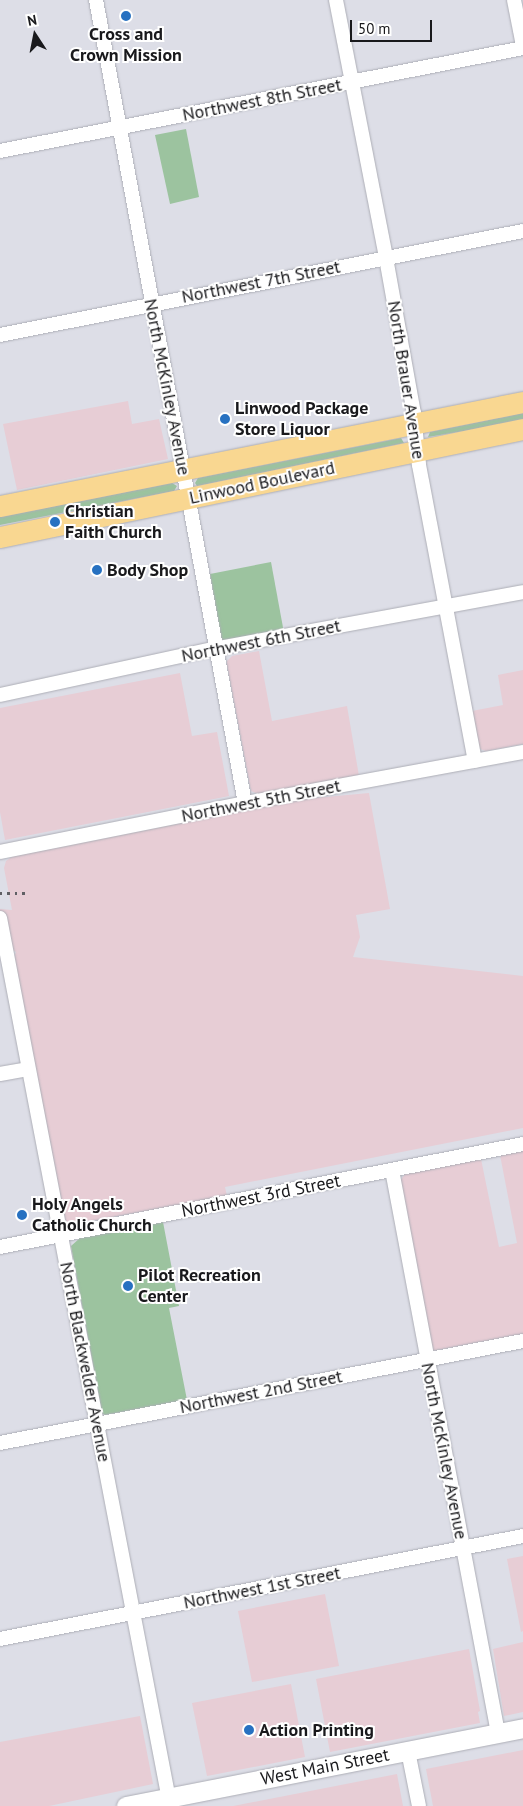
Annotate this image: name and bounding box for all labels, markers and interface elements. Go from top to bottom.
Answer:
north arrow [10,10,60,60]
marker: Cross and Crown Mission [120,10,132,22]
scale bar [353,10,436,42]
text: N [26,11,38,30]
text: 50 m [358,19,391,38]
place label: Cross and Crown Mission [70,24,182,66]
street label: Northwest 8th Street [181,74,343,126]
street label: Northwest 7th Street [180,256,342,308]
street label: North McKinley Avenue [139,296,195,478]
street label: North Brauer Avenue [383,299,429,461]
place label: Linwood Package Store Liquor [235,398,368,440]
marker: Linwood Package Store Liquor [219,413,231,425]
street label: Linwood Boulevard [187,457,337,509]
place label: Christian Faith Church [65,501,162,544]
marker: Christian Faith Church [49,516,61,528]
place label: Body Shop [107,559,189,581]
marker: Body Shop [91,564,103,576]
street label: Northwest 6th Street [180,615,342,667]
street label: Northwest 5th Street [180,775,342,827]
street label: Northwest 3rd Street [180,1170,342,1222]
place label: Holy Angels Catholic Church [32,1194,153,1236]
marker: Holy Angels Catholic Church [16,1209,28,1221]
street label: North Blackwelder Avenue [55,1260,115,1464]
place label: Pilot Recreation Center [138,1265,261,1308]
marker: Pilot Recreation Center [122,1280,134,1292]
street label: North McKinley Avenue [416,1360,472,1542]
street label: Northwest 2nd Street [178,1366,344,1418]
street label: Northwest 1st Street [182,1562,342,1614]
place label: Action Printing [259,1719,374,1741]
marker: Action Printing [243,1724,255,1736]
street label: West Main Street [259,1744,391,1790]

